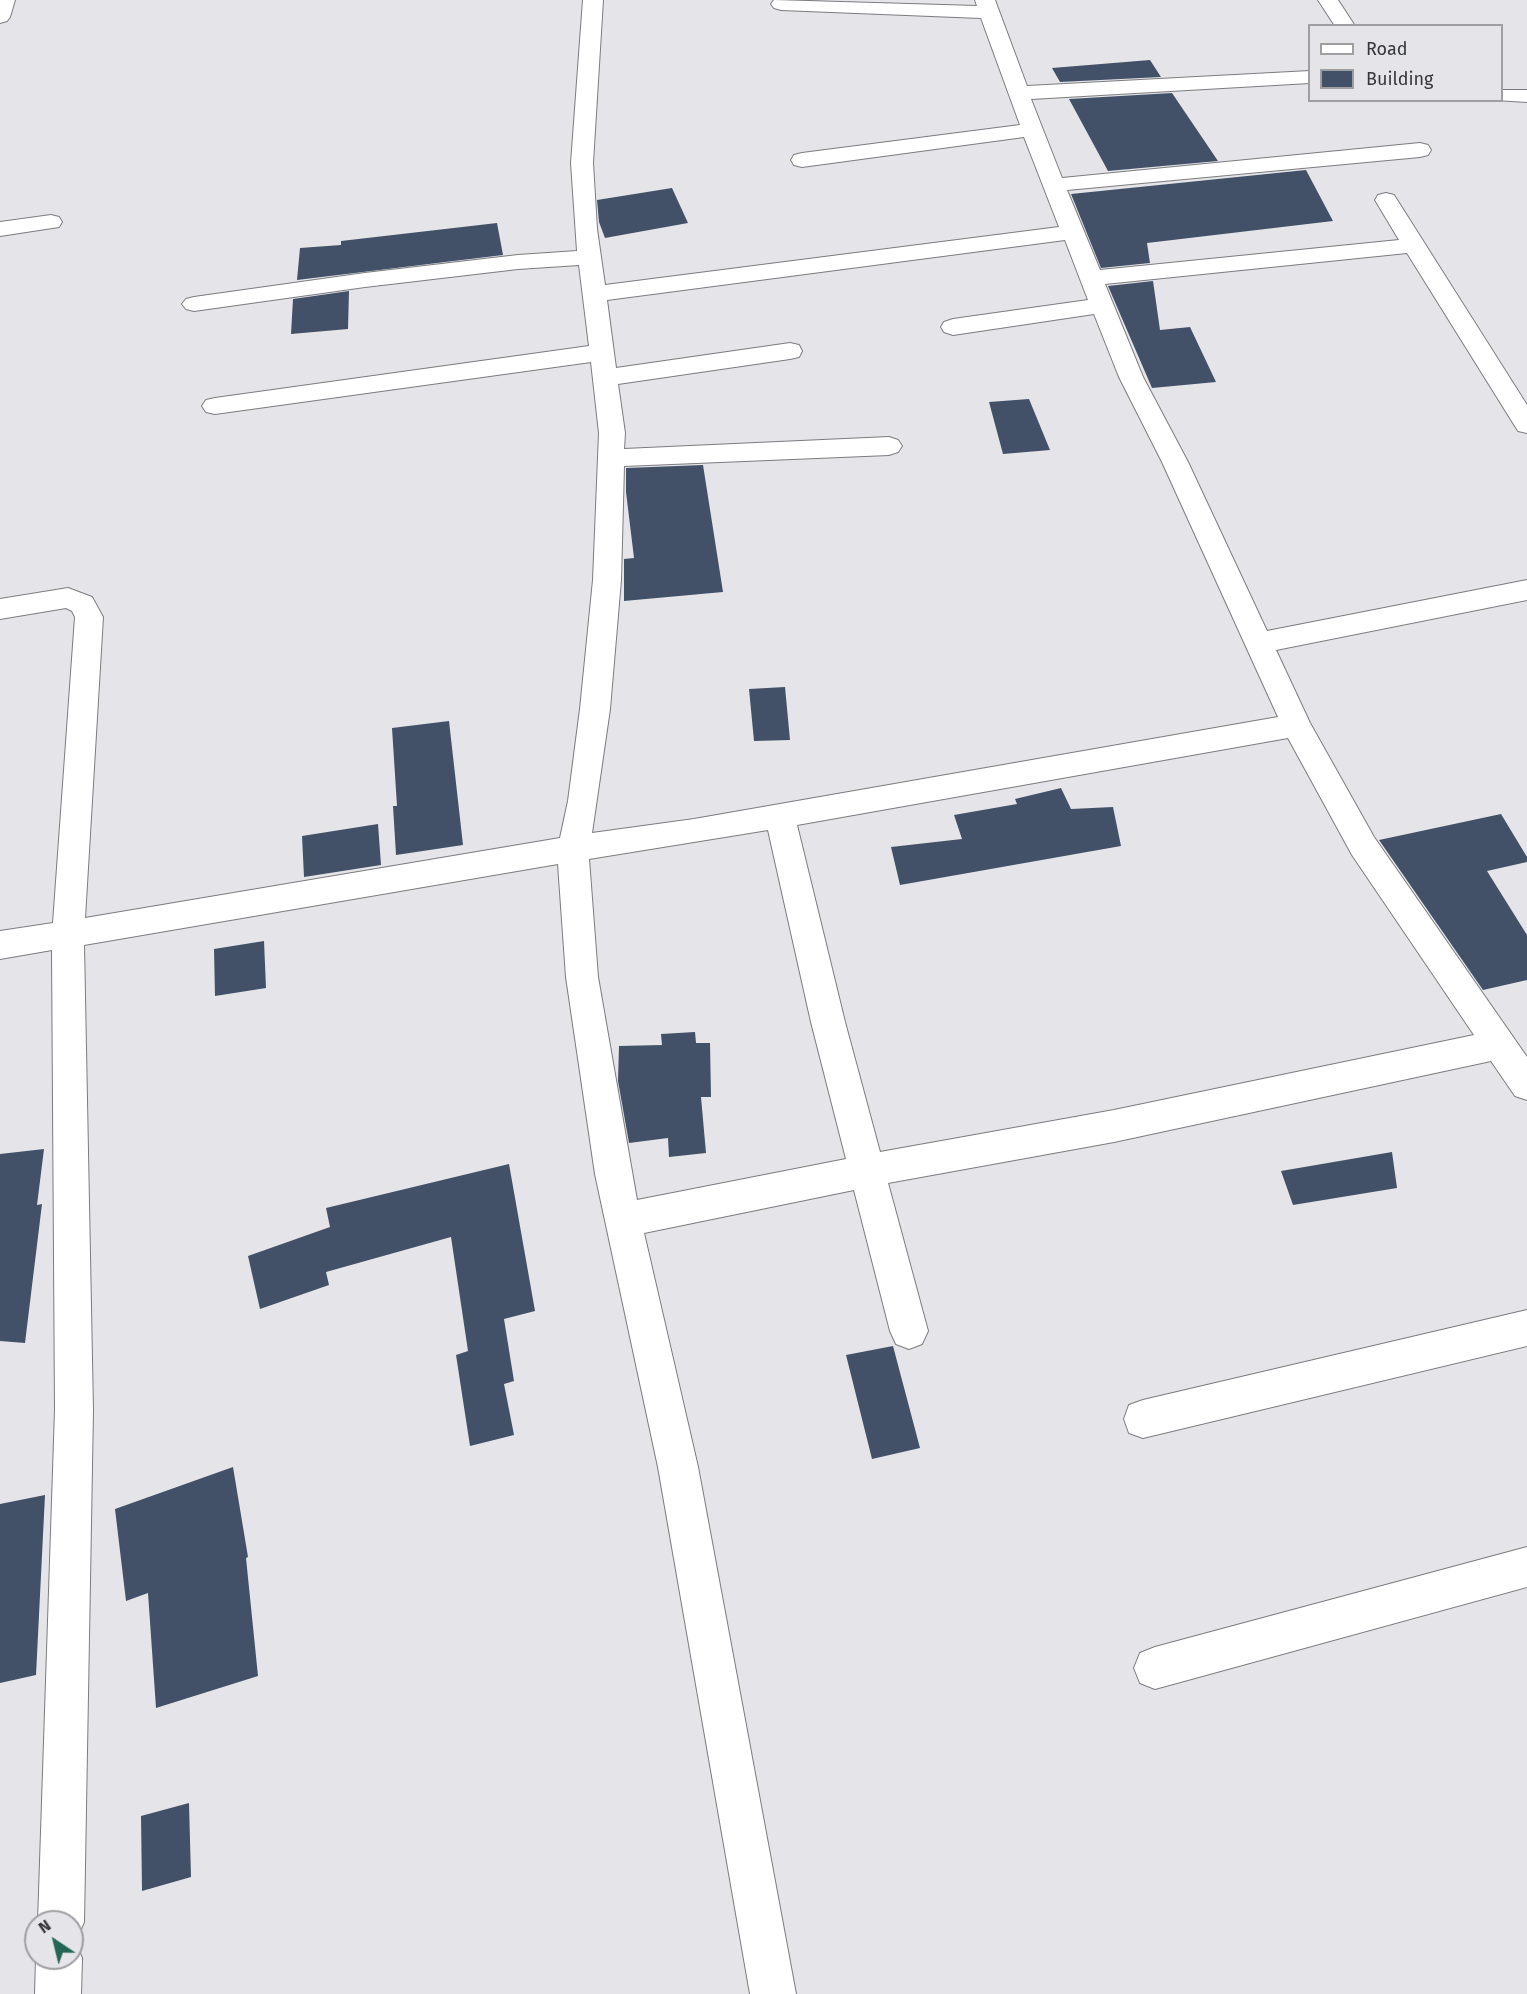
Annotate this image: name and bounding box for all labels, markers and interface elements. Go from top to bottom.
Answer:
legend [1308,24,1503,102]
text: Road [1366,38,1408,60]
text: Building [1366,68,1433,90]
north arrow [24,1910,84,1970]
text: N [35,1916,54,1937]

